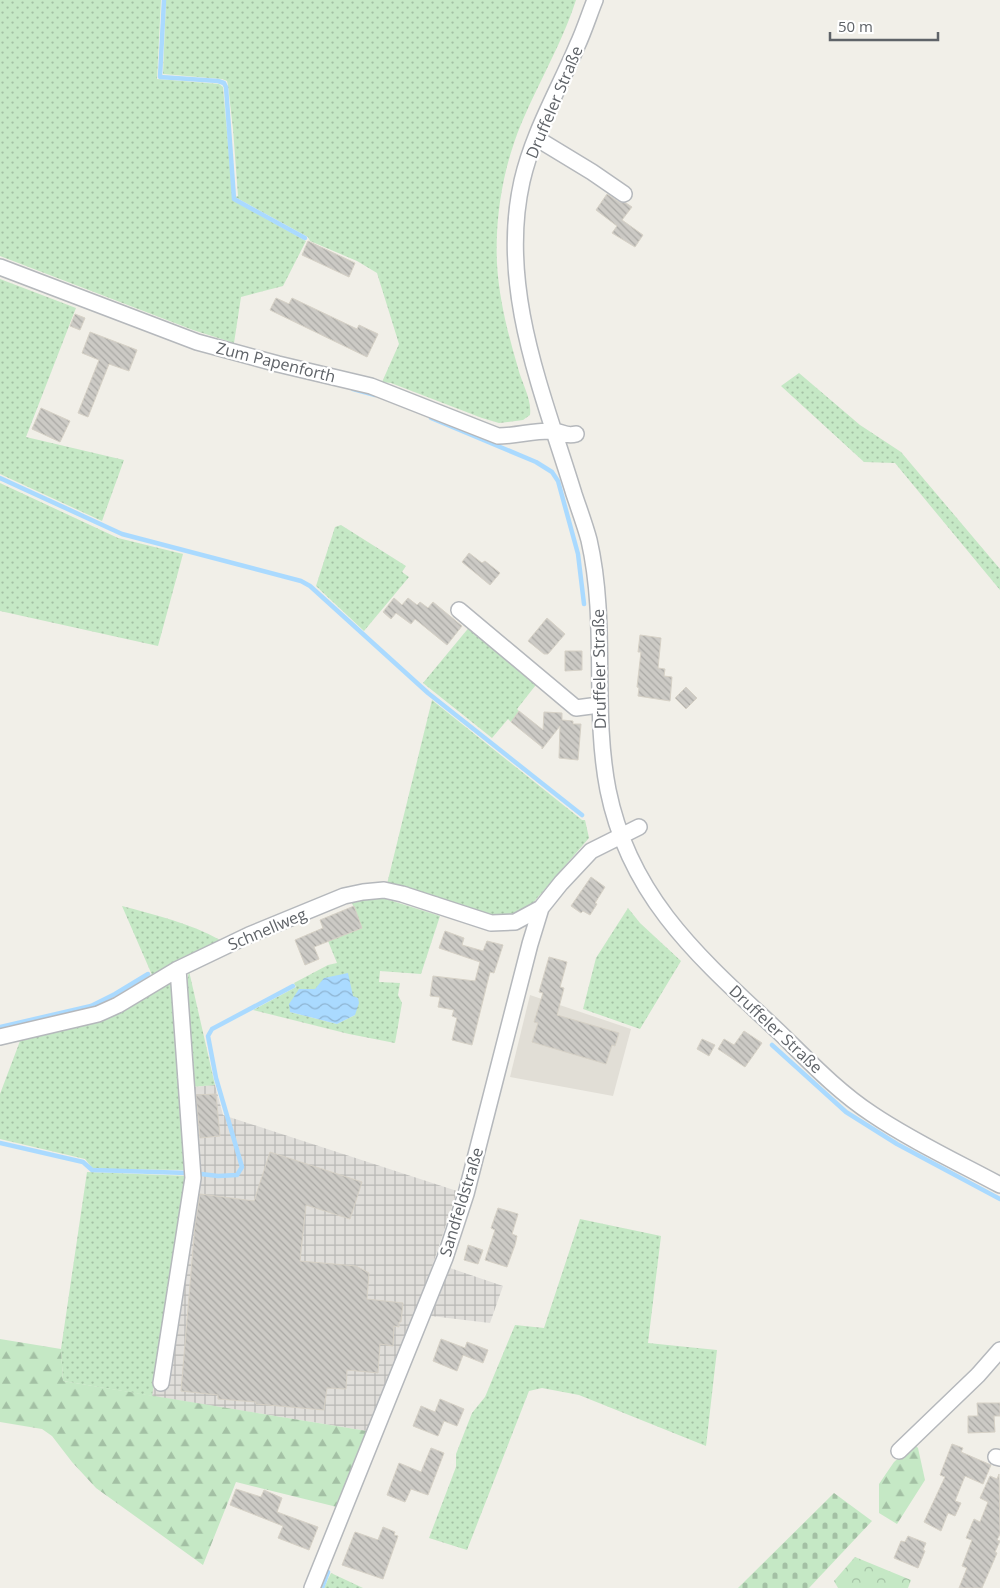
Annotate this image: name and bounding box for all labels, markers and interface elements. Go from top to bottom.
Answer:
scale bar [830,10,938,42]
text: 50 m [838,16,873,36]
street label: Druffeler Straße [520,42,588,162]
street label: Zum Papenforth [214,337,338,387]
street label: Druffeler Straße [587,609,611,729]
street label: Schnellweg [224,903,310,955]
street label: Druffeler Straße [725,980,827,1078]
street label: Sandfeldstraße [434,1145,488,1259]

